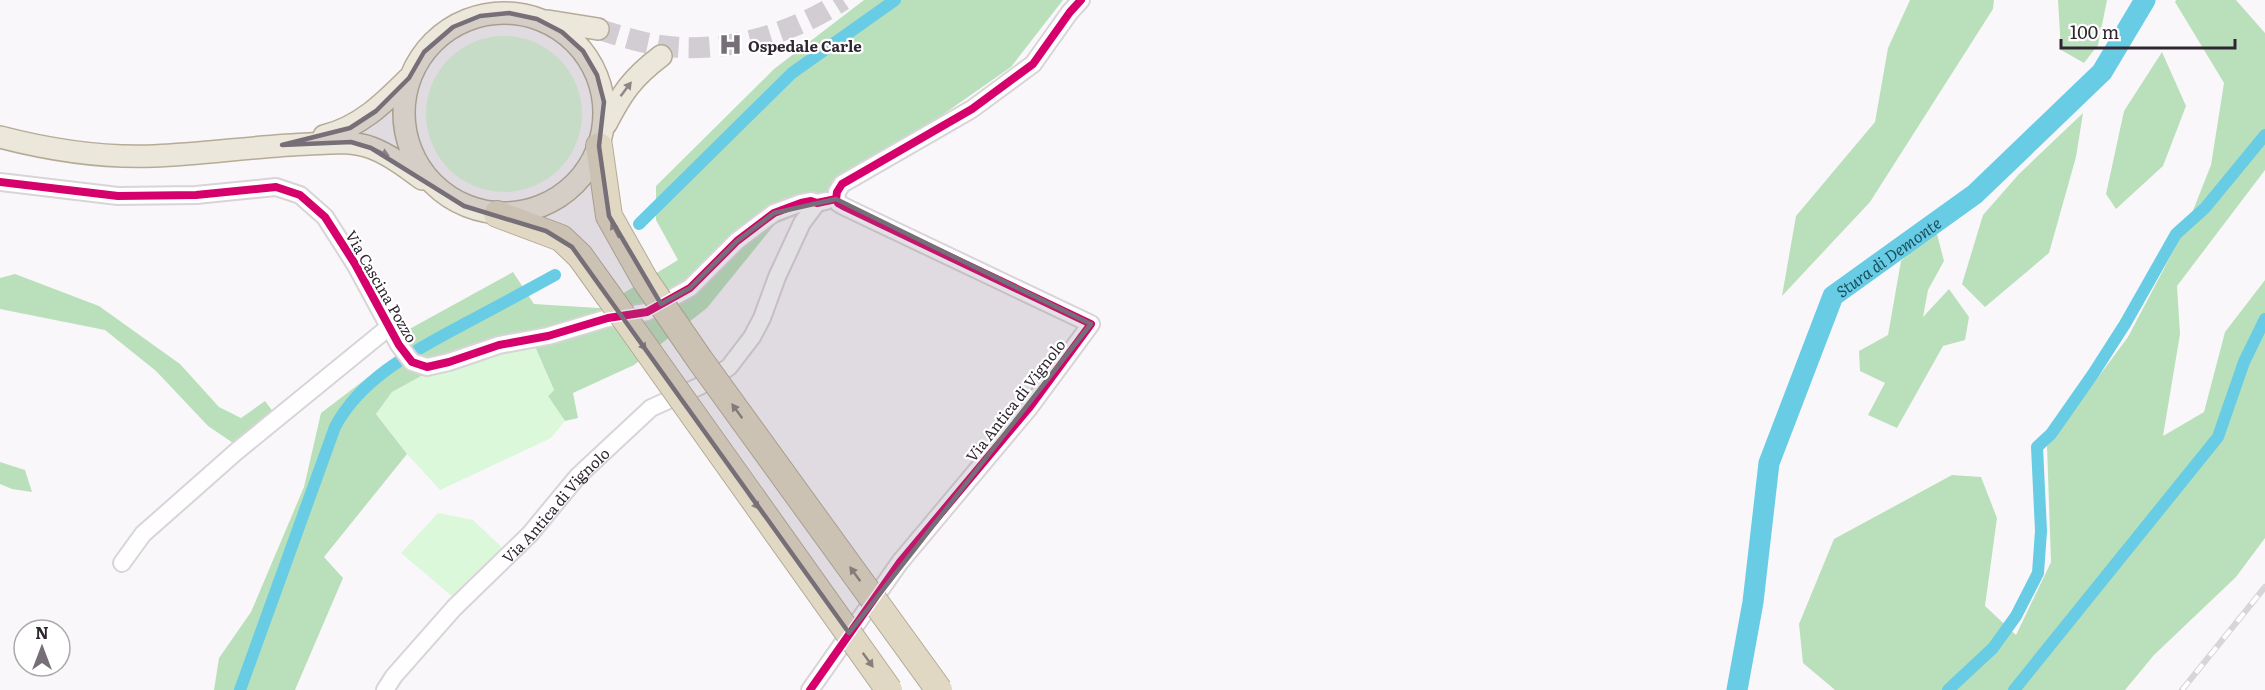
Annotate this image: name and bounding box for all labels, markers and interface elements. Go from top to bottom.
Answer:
scale bar [2061,12,2235,50]
text: 100 m [2070,18,2119,45]
hospital icon: Ospedale Carle [717,32,743,58]
place label: Ospedale Carle [748,34,862,57]
one-way arrow [620,81,632,96]
one-way arrow [372,147,390,157]
water label: Stura di Demonte [1831,210,1946,302]
one-way arrow [611,221,621,239]
street label: Via Cascina Pozzo [340,225,424,347]
street label: Via Antica di Vignolo [960,334,1070,466]
one-way arrow [635,335,647,351]
one-way arrow [731,403,743,419]
street label: Via Antica di Vignolo [496,441,614,568]
one-way arrow [748,494,759,510]
one-way arrow [849,567,861,583]
north arrow [12,618,72,678]
text: N [35,620,49,644]
one-way arrow [862,652,874,668]

